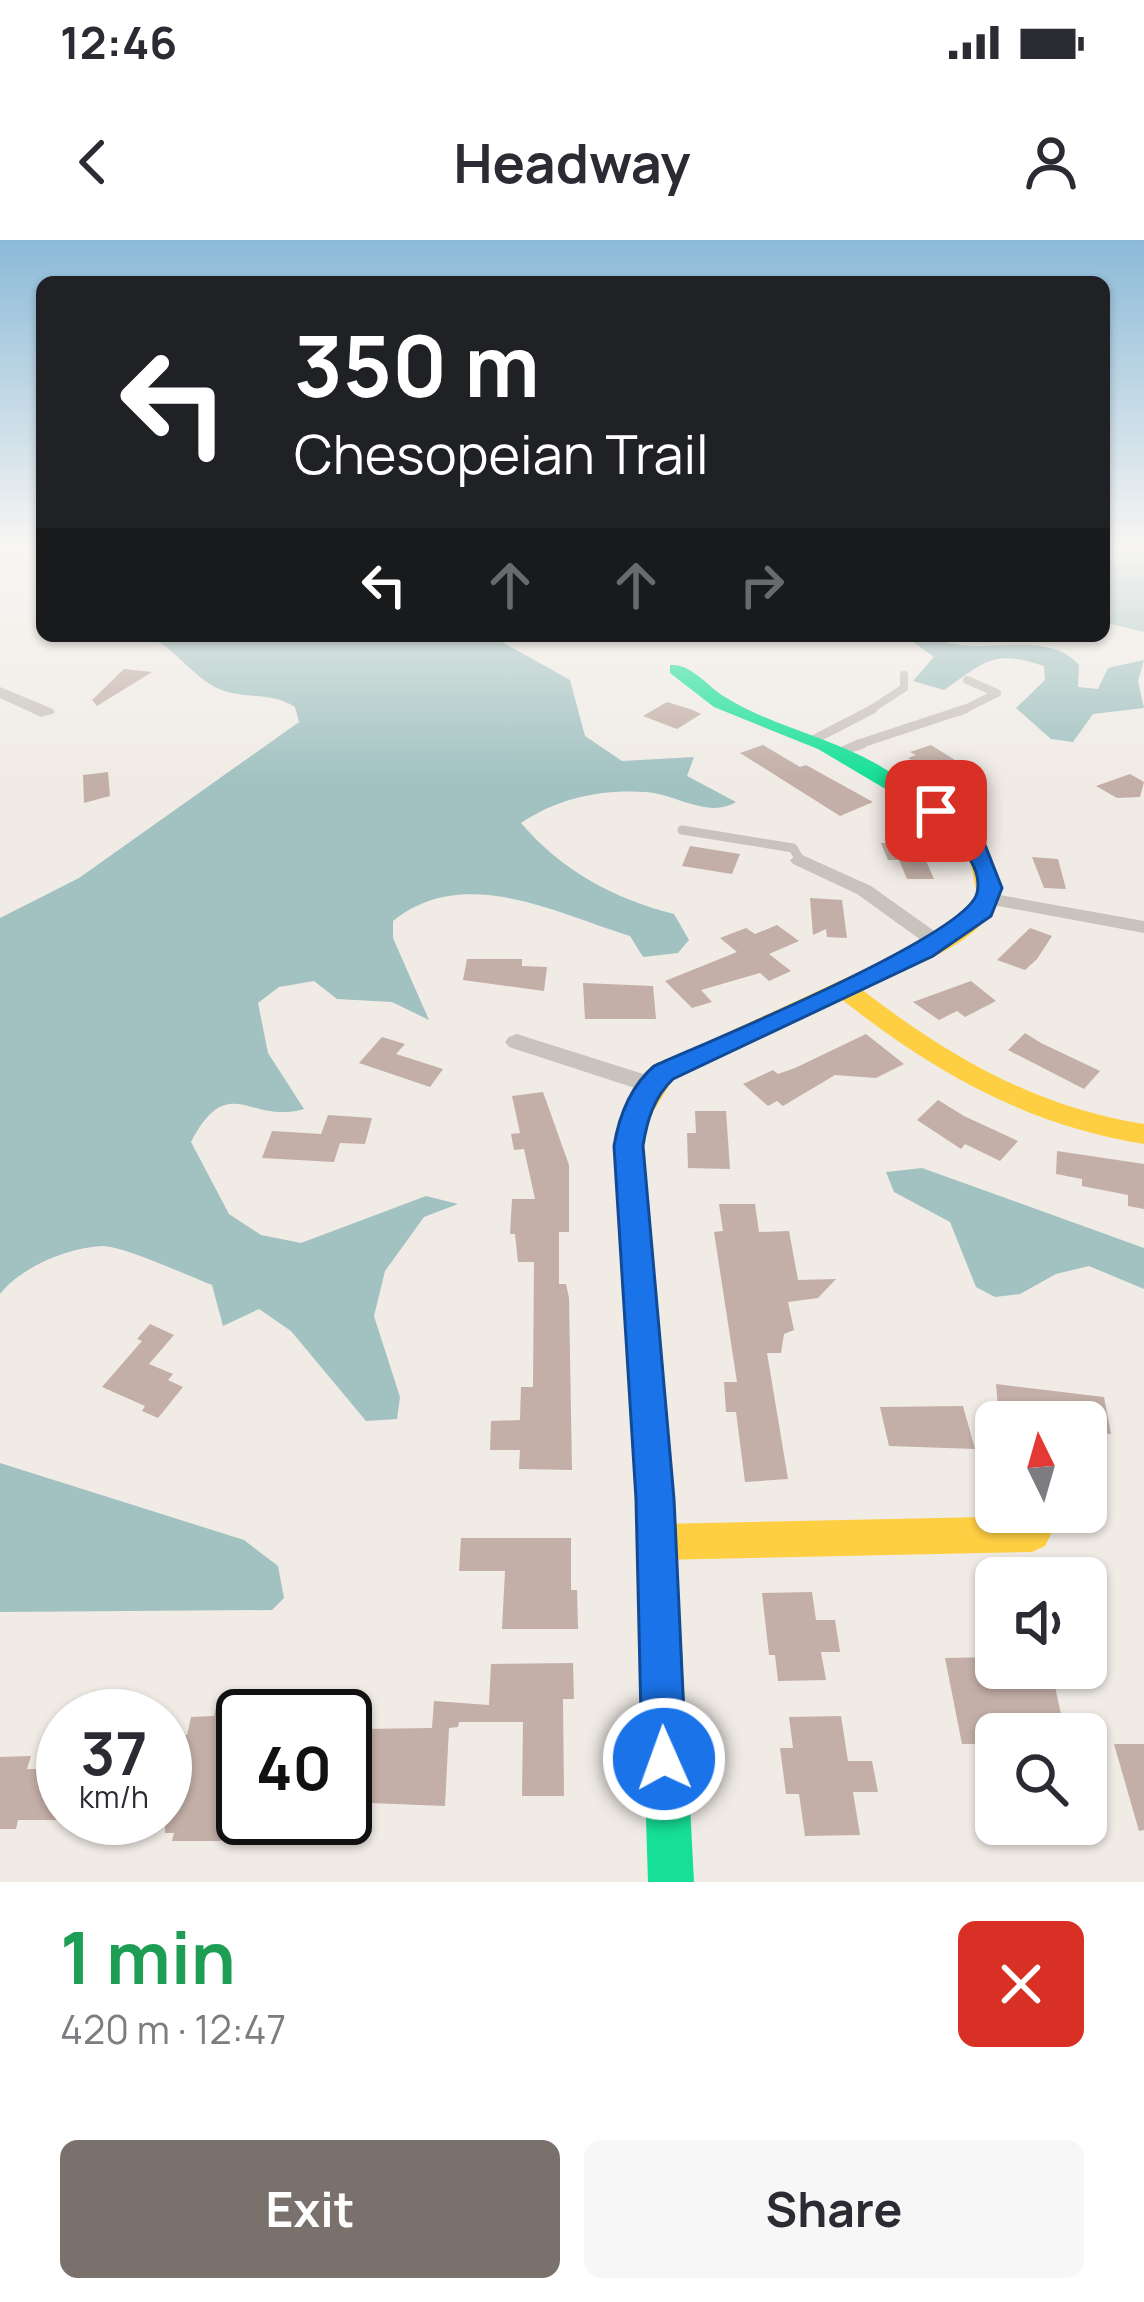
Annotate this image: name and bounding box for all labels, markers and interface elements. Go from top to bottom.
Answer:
text: 12:46 [60,11,177,73]
text: Headway [454,125,690,199]
icon: back [60,129,126,195]
icon: person [1018,129,1084,195]
text: 350 m [294,307,540,422]
icon: left [96,324,252,480]
text: Chesopeian Trail [294,416,709,490]
icon: left [351,552,417,618]
icon: ahead [477,552,543,618]
icon: ahead [603,552,669,618]
icon: right [729,552,795,618]
pin [885,760,987,862]
icon: arrive [903,778,969,844]
north arrow [975,1401,1107,1533]
map controls [975,1401,1107,1845]
button: sound [975,1557,1107,1689]
speed limit sign: 40 [216,1689,372,1845]
position arrow [601,1696,727,1822]
text: 37 [81,1711,147,1793]
button: search [975,1713,1107,1845]
text: km/h [79,1776,149,1817]
text: 1 min [60,1907,236,2006]
button: close [958,1921,1084,2047]
text: 420 m · 12:47 [60,2002,286,2056]
button: Exit [60,2140,560,2278]
button: Share [584,2140,1084,2278]

